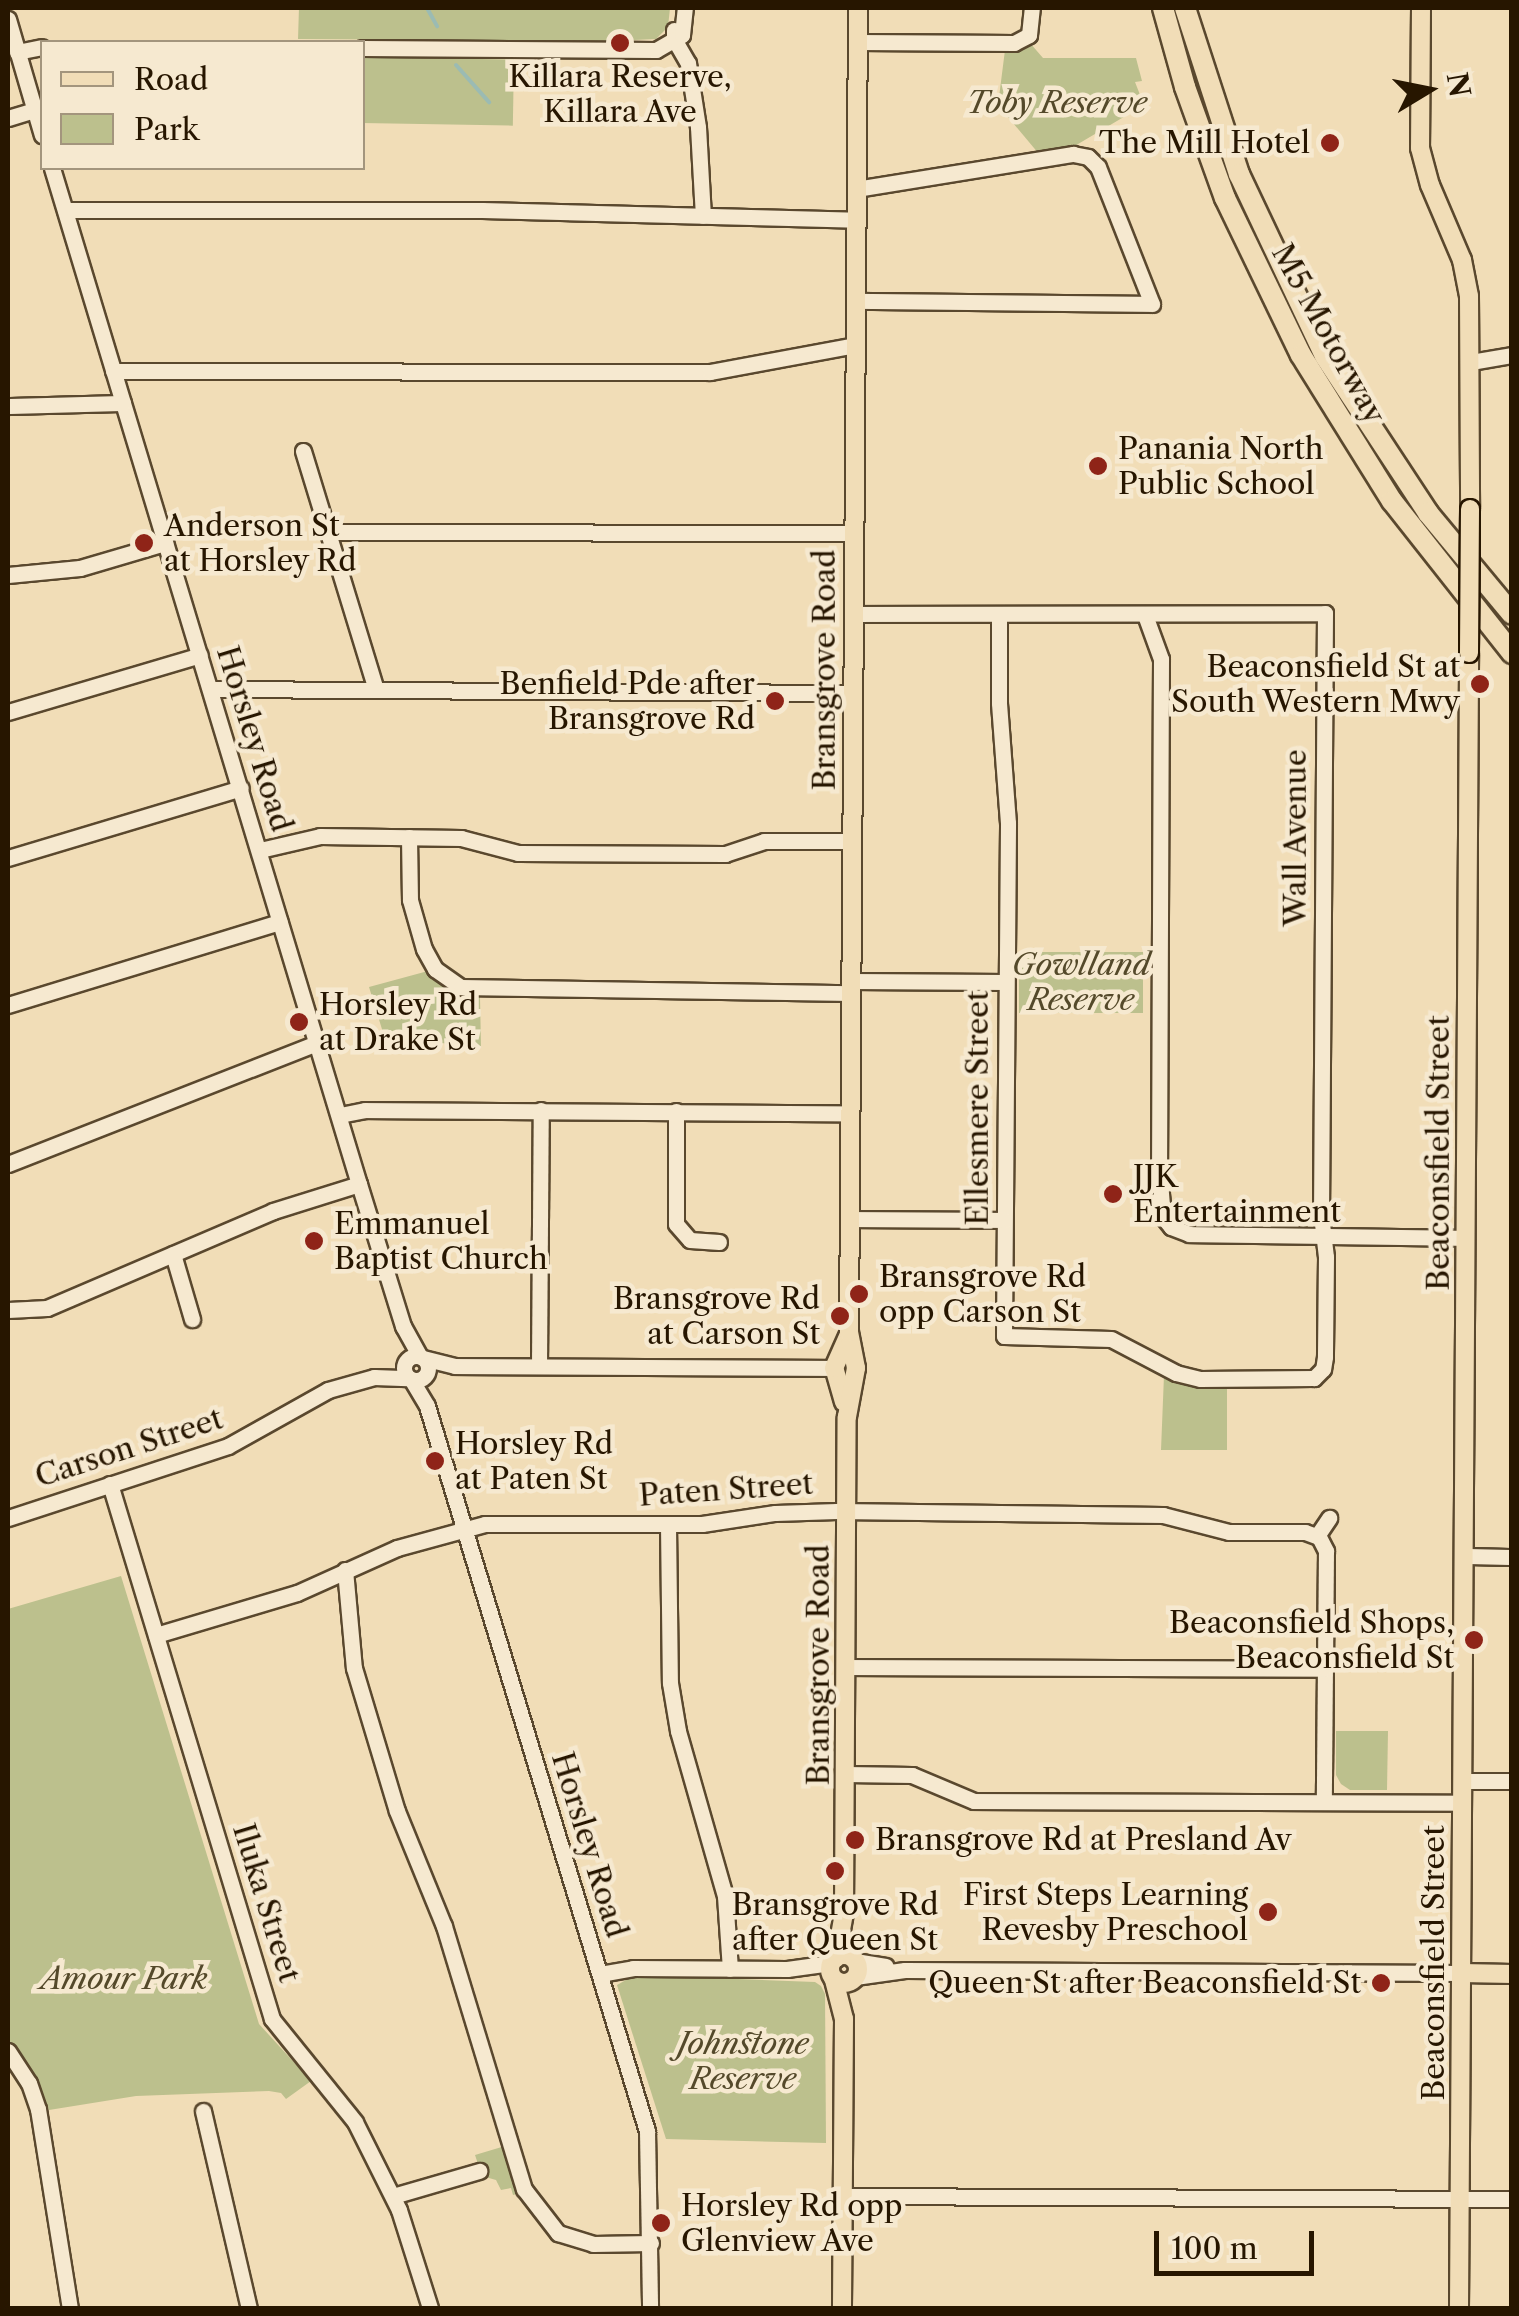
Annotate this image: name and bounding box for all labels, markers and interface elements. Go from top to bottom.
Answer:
marker: Killara Reserve, Killara Ave [609,32,631,54]
legend [40,40,365,170]
north arrow [1379,40,1479,140]
place label: Killara Reserve, Killara Ave [508,59,732,130]
text: Road [134,61,208,98]
text: N [1440,70,1477,100]
park label: Toby Reserve [967,85,1147,121]
text: Park [134,111,199,148]
place label: The Mill Hotel [1099,125,1310,161]
marker: The Mill Hotel [1319,132,1341,154]
street label: M5 Motorway [1264,238,1392,430]
place label: Panania North Public School [1118,431,1324,502]
marker: Panania North Public School [1087,455,1109,477]
place label: Anderson St at Horsley Rd [164,508,357,578]
marker: Anderson St at Horsley Rd [133,532,155,554]
street label: Bransgrove Road [807,549,843,791]
street label: Horsley Road [209,641,299,837]
place label: Beaconsfield St at South Western Mwy [1170,649,1460,720]
place label: Benfield Pde after Bransgrove Rd [499,666,755,736]
marker: Beaconsfield St at South Western Mwy [1469,673,1491,695]
marker: Benfield Pde after Bransgrove Rd [764,690,786,712]
street label: Wall Avenue [1278,749,1314,927]
park label: Gowlland Reserve [1012,947,1150,1018]
place label: Horsley Rd at Drake St [319,987,478,1058]
street label: Ellesmere Street [960,990,996,1226]
marker: Horsley Rd at Drake St [288,1011,310,1033]
street label: Beaconsfield Street [1421,1015,1457,1291]
place label: JJK Entertainment [1133,1159,1341,1230]
marker: JJK Entertainment [1102,1183,1124,1205]
place label: Emmanuel Baptist Church [334,1206,548,1276]
marker: Emmanuel Baptist Church [303,1230,325,1252]
place label: Bransgrove Rd opp Carson St [879,1259,1086,1330]
place label: Bransgrove Rd at Carson St [613,1281,820,1352]
marker: Bransgrove Rd opp Carson St [848,1283,870,1305]
marker: Bransgrove Rd at Carson St [829,1305,851,1327]
street label: Carson Street [31,1401,227,1495]
place label: Horsley Rd at Paten St [455,1426,614,1496]
marker: Horsley Rd at Paten St [424,1450,446,1472]
street label: Paten Street [638,1466,814,1514]
street label: Bransgrove Road [801,1544,837,1786]
place label: Beaconsfield Shops, Beaconsfield St [1169,1605,1454,1676]
marker: Beaconsfield Shops, Beaconsfield St [1463,1629,1485,1651]
street label: Horsley Road [544,1747,634,1943]
street label: Iluka Street [225,1819,307,1987]
place label: Bransgrove Rd at Presland Av [875,1822,1293,1858]
street label: Beaconsfield Street [1416,1825,1452,2101]
marker: Bransgrove Rd at Presland Av [844,1829,866,1851]
marker: Bransgrove Rd after Queen St [824,1860,846,1882]
place label: First Steps Learning Revesby Preschool [963,1877,1248,1948]
place label: Bransgrove Rd after Queen St [731,1887,939,1958]
marker: First Steps Learning Revesby Preschool [1257,1901,1279,1923]
park label: Amour Park [40,1961,208,1997]
place label: Queen St after Beaconsfield St [928,1965,1361,2001]
marker: Queen St after Beaconsfield St [1370,1972,1392,1994]
park label: Johnstone Reserve [677,2026,809,2096]
place label: Horsley Rd opp Glenview Ave [681,2188,903,2258]
scale bar [1159,2211,1319,2273]
marker: Horsley Rd opp Glenview Ave [650,2212,672,2234]
text: 100 m [1171,2230,1258,2267]

